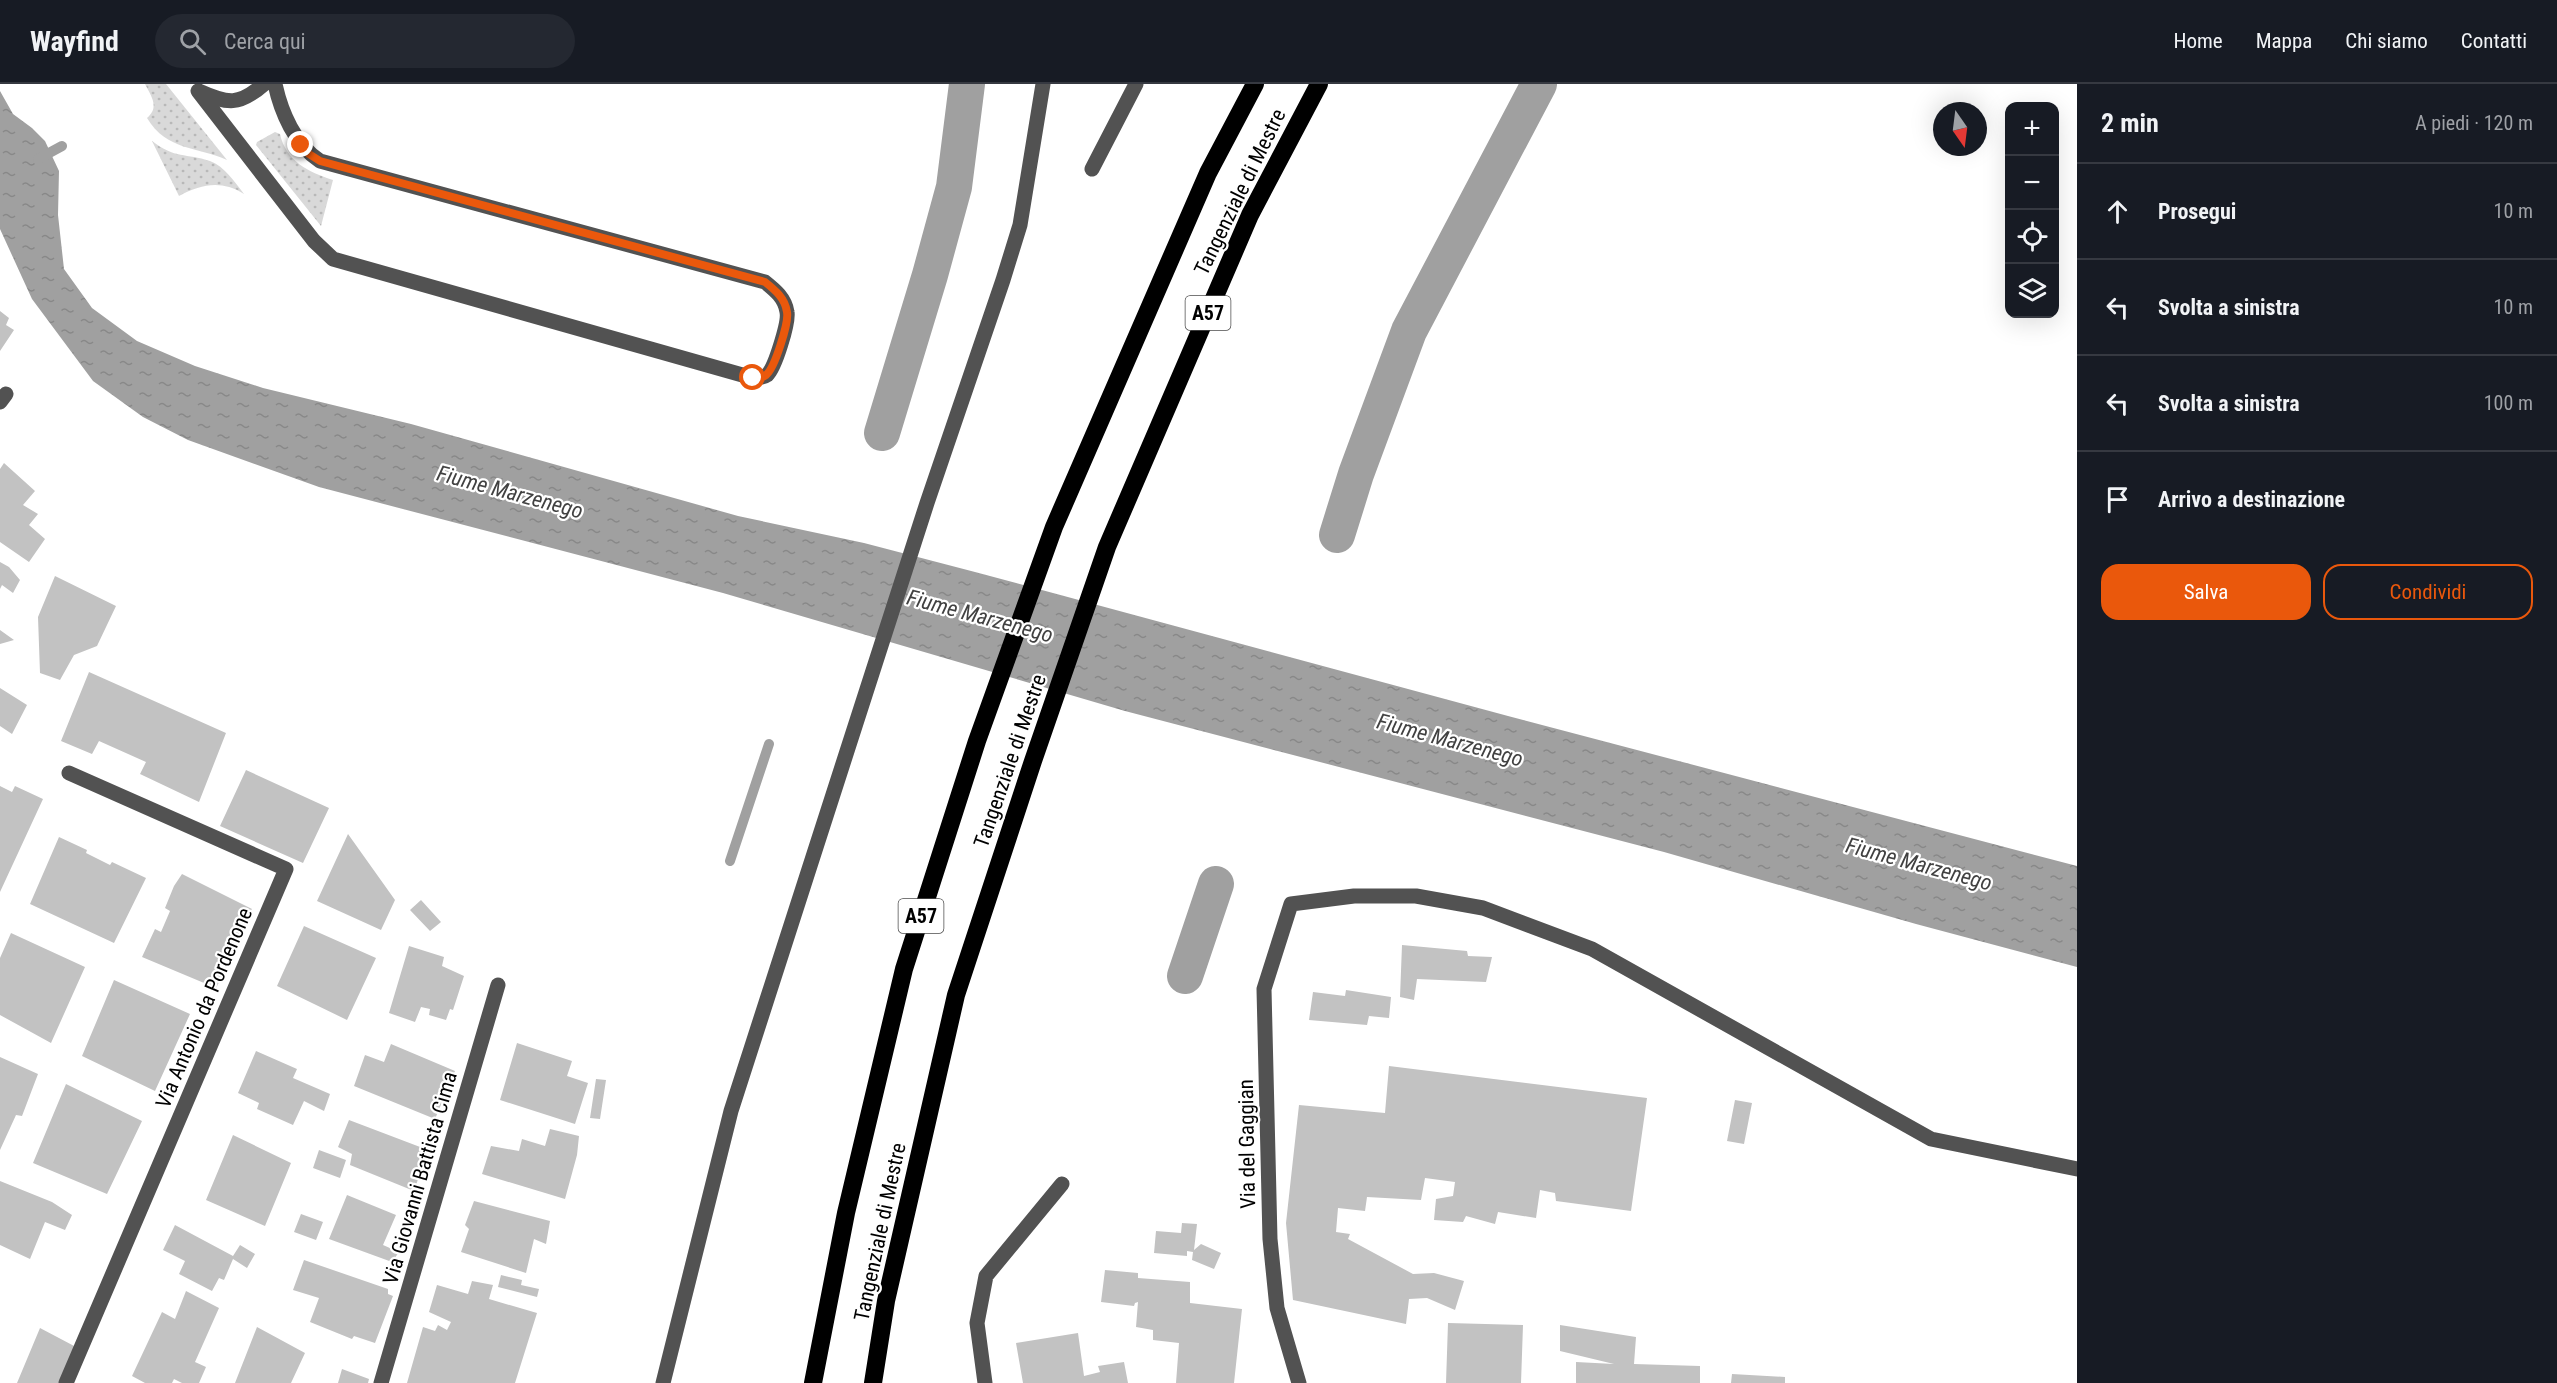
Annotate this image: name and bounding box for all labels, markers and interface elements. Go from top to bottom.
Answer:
search box [155,14,575,68]
text: Wayfind [30,25,119,58]
icon: search [176,25,209,58]
text: Cerca qui [224,29,306,54]
text: Home [2173,29,2223,53]
text: Mappa [2256,29,2312,53]
text: Chi siamo [2345,29,2428,53]
text: Contatti [2461,29,2527,53]
north arrow [1933,102,1987,156]
map controls [2005,102,2059,318]
button: + [2005,102,2059,156]
street label: Tangenziale di Mestre [1189,105,1291,279]
text: 2 min [2101,108,2159,138]
text: A piedi · 120 m [2415,111,2533,135]
route end [287,131,313,157]
button: − [2005,156,2059,210]
icon: ahead [2101,195,2134,228]
text: Prosegui [2158,199,2236,224]
text: 10 m [2494,199,2533,223]
button: locate [2005,210,2059,264]
button: layers [2005,264,2059,318]
icon: left [2101,291,2134,324]
text: Svolta a sinistra [2158,295,2300,320]
text: 10 m [2494,295,2533,319]
road number: A57 [1186,296,1230,330]
route start [739,364,765,390]
icon: left [2101,387,2134,420]
text: Svolta a sinistra [2158,391,2300,416]
text: 100 m [2484,391,2533,415]
water label: Fiume Marzenego [434,460,586,524]
icon: arrive [2101,483,2134,516]
text: Arrivo a destinazione [2158,487,2345,512]
button: Salva [2101,564,2311,620]
button: Condividi [2323,564,2533,620]
water label: Fiume Marzenego [904,584,1056,648]
street label: Tangenziale di Mestre [969,671,1051,851]
water label: Fiume Marzenego [1374,708,1526,772]
water label: Fiume Marzenego [1843,832,1995,896]
road number: A57 [898,899,944,933]
street label: Via Antonio da Pordenone [151,904,257,1112]
street label: Via Giovanni Battista Cima [378,1069,462,1287]
street label: Via del Gaggian [1234,1079,1260,1209]
street label: Tangenziale di Mestre [849,1141,911,1323]

